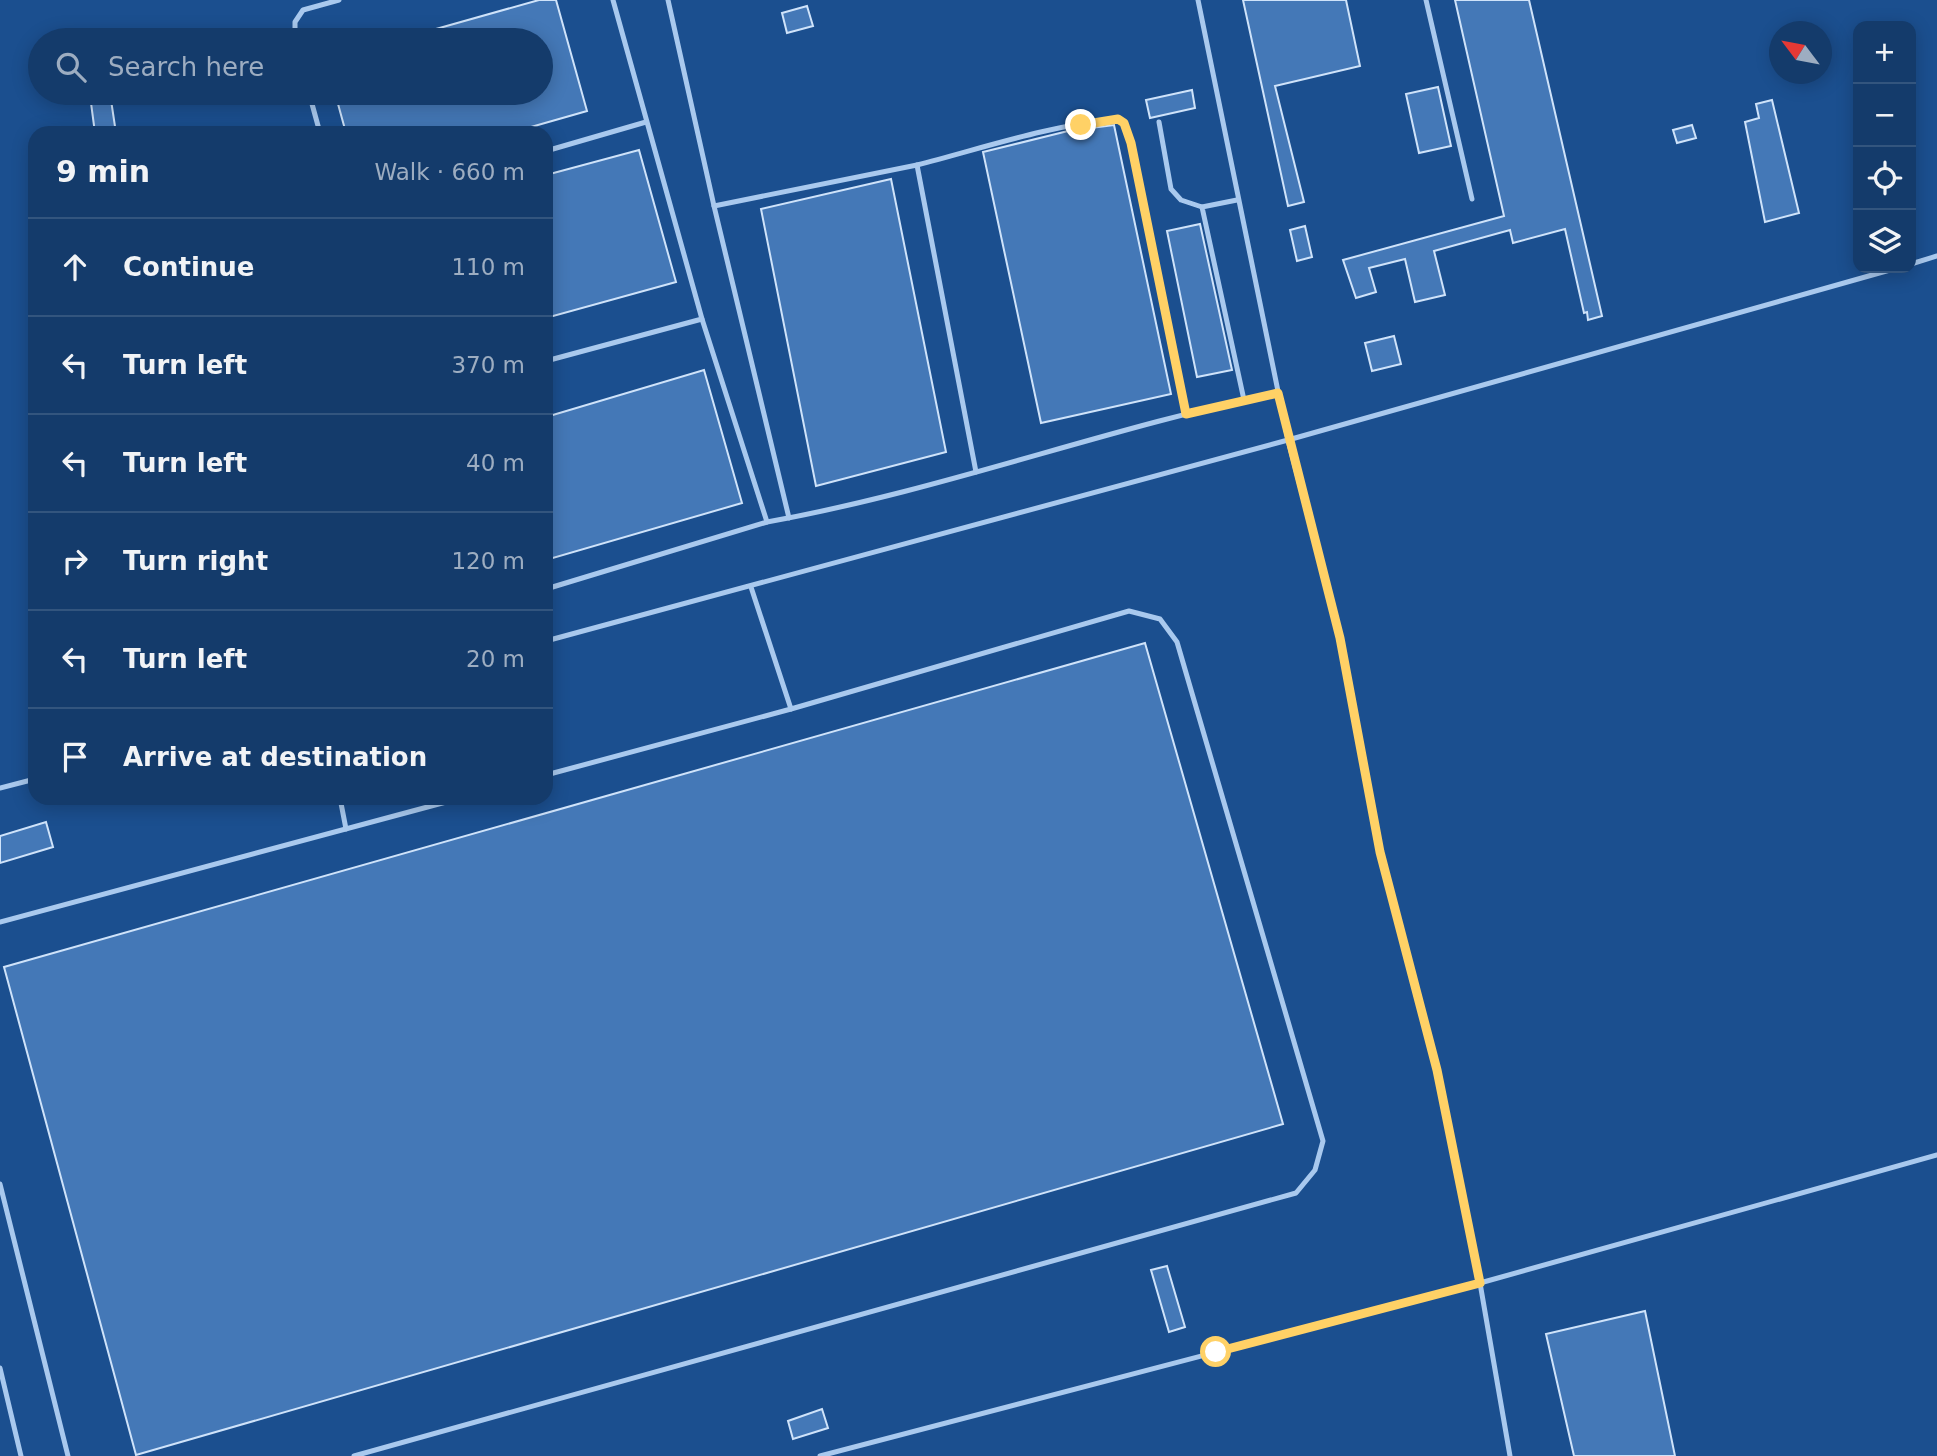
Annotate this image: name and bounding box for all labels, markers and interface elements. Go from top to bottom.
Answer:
north arrow [1769,21,1832,84]
map controls [1853,21,1916,273]
button: + [1853,21,1916,84]
search box [28,28,553,105]
icon: search [52,48,90,86]
text: Search here [108,52,264,82]
button: − [1853,84,1916,147]
route end [1065,109,1096,140]
button: locate [1853,147,1916,210]
text: 9 min [56,154,150,189]
text: Walk · 660 m [374,159,525,185]
button: layers [1853,210,1916,273]
icon: ahead [56,248,94,286]
text: Continue [123,252,254,282]
text: 110 m [451,254,525,280]
icon: left [56,346,94,384]
text: Turn left [123,350,247,380]
text: 370 m [451,352,525,378]
icon: left [56,444,94,482]
text: Turn left [123,448,247,478]
text: 40 m [466,450,525,476]
icon: right [56,542,94,580]
text: Turn right [123,546,268,576]
text: 120 m [451,548,525,574]
icon: left [56,640,94,678]
text: Turn left [123,644,247,674]
text: 20 m [466,646,525,672]
icon: arrive [56,738,94,776]
text: Arrive at destination [123,742,427,772]
route start [1200,1336,1231,1367]

